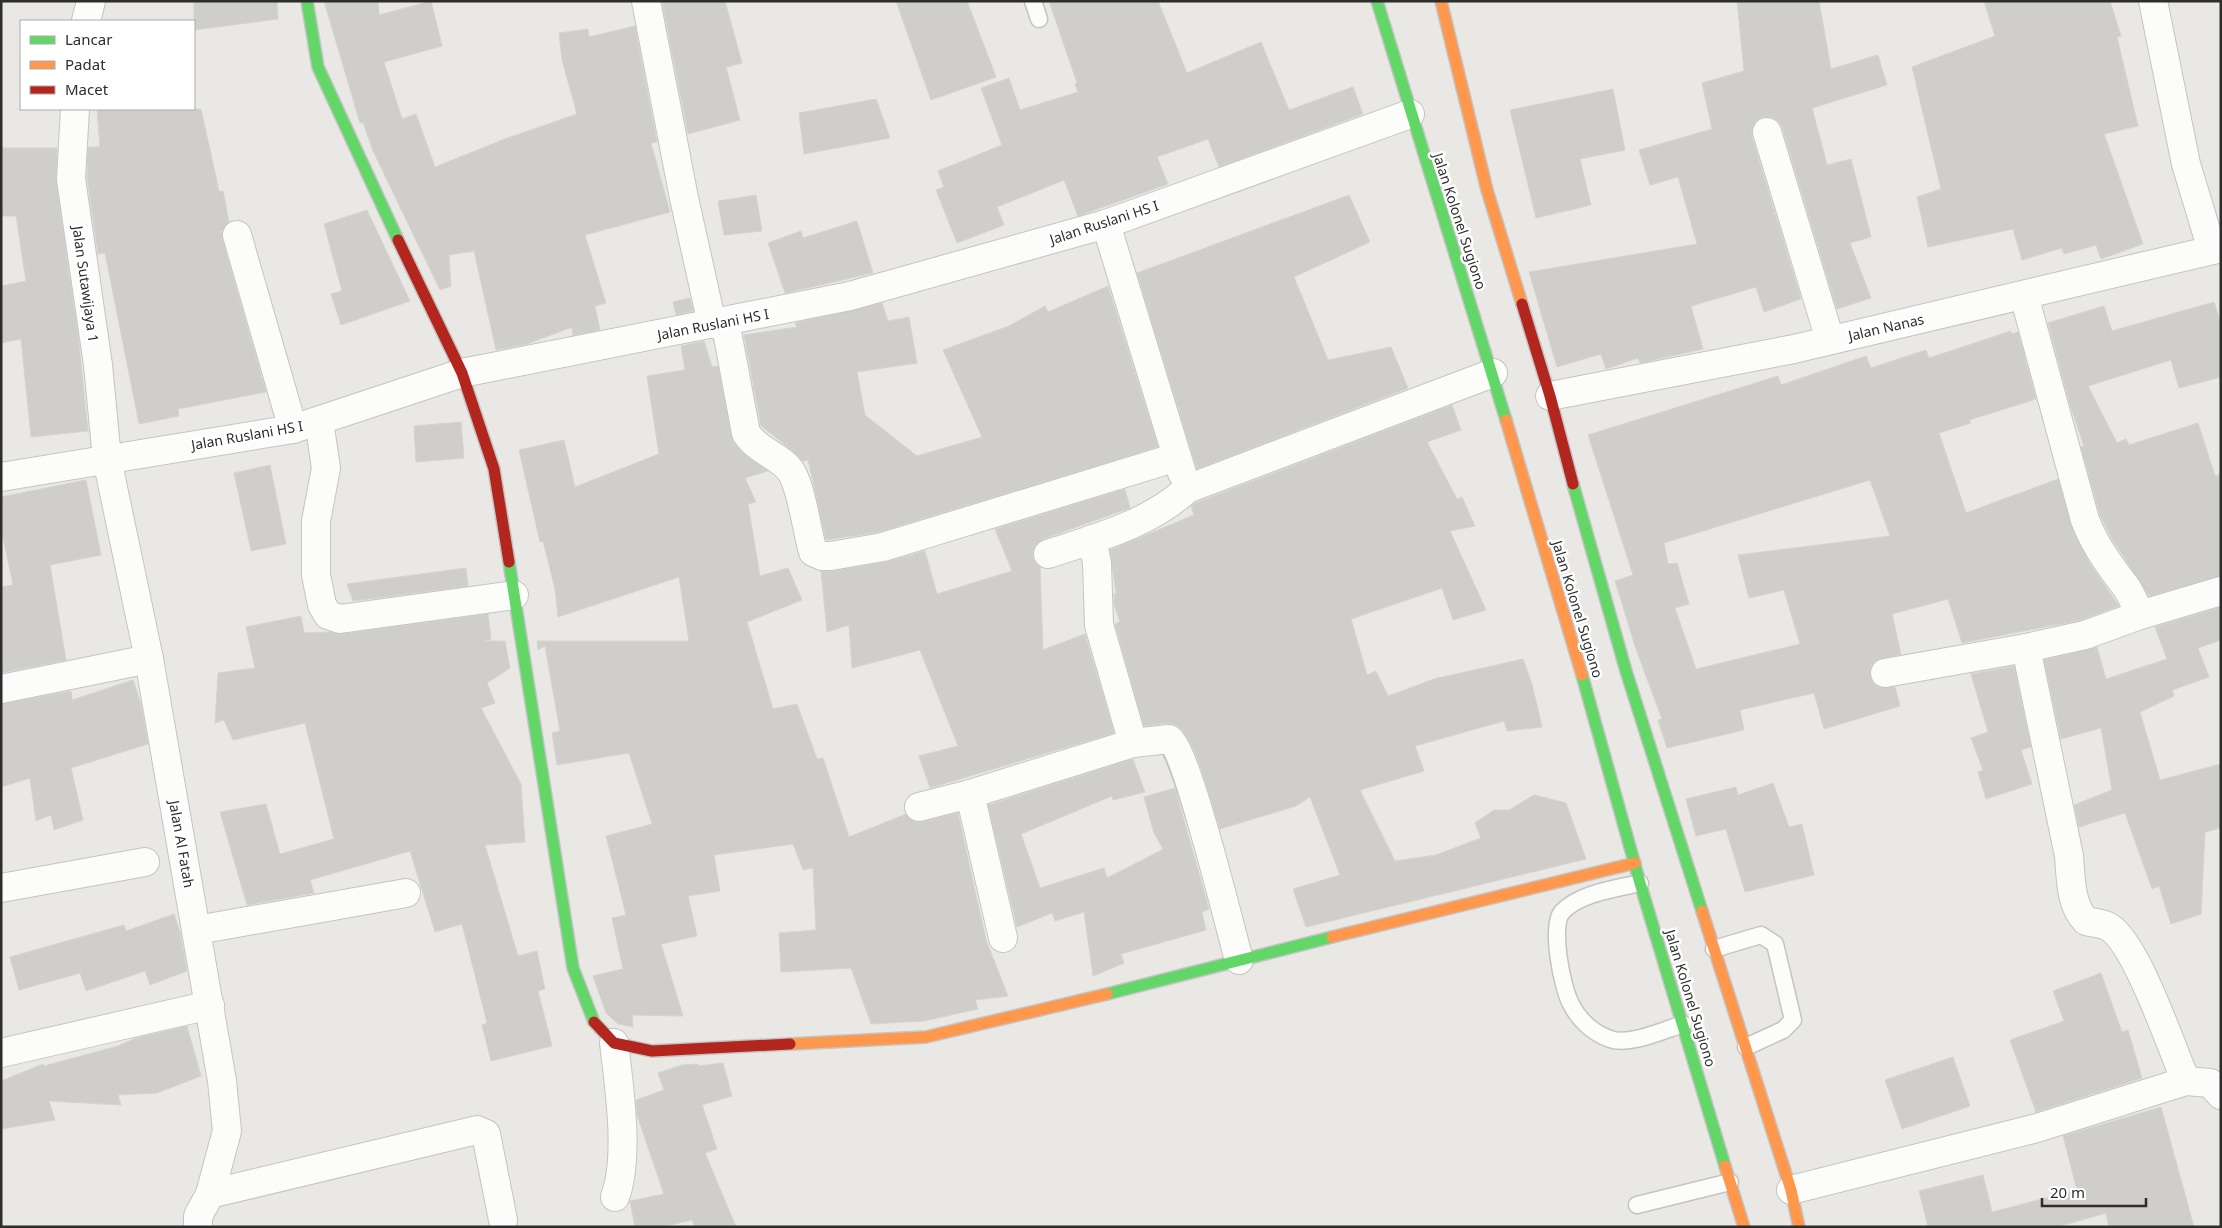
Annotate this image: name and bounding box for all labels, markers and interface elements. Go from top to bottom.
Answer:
legend [20,20,195,110]
text: Lancar [65,29,112,49]
text: Padat [65,54,106,74]
text: Macet [65,79,109,99]
street label: Jalan Kolonel Sugiono [1428,148,1491,292]
street label: Jalan Ruslani HS I [1045,195,1161,249]
street label: Jalan Sutawijaya 1 [68,223,104,343]
street label: Jalan Ruslani HS I [654,304,771,345]
street label: Jalan Nanas [1844,309,1926,345]
street label: Jalan Ruslani HS I [188,416,305,455]
street label: Jalan Kolonel Sugiono [1547,536,1608,680]
street label: Jalan Al Fatah [165,797,199,889]
street label: Jalan Kolonel Sugiono [1660,925,1721,1069]
scale bar [2042,1176,2146,1208]
text: 20 m [2050,1182,2085,1202]

